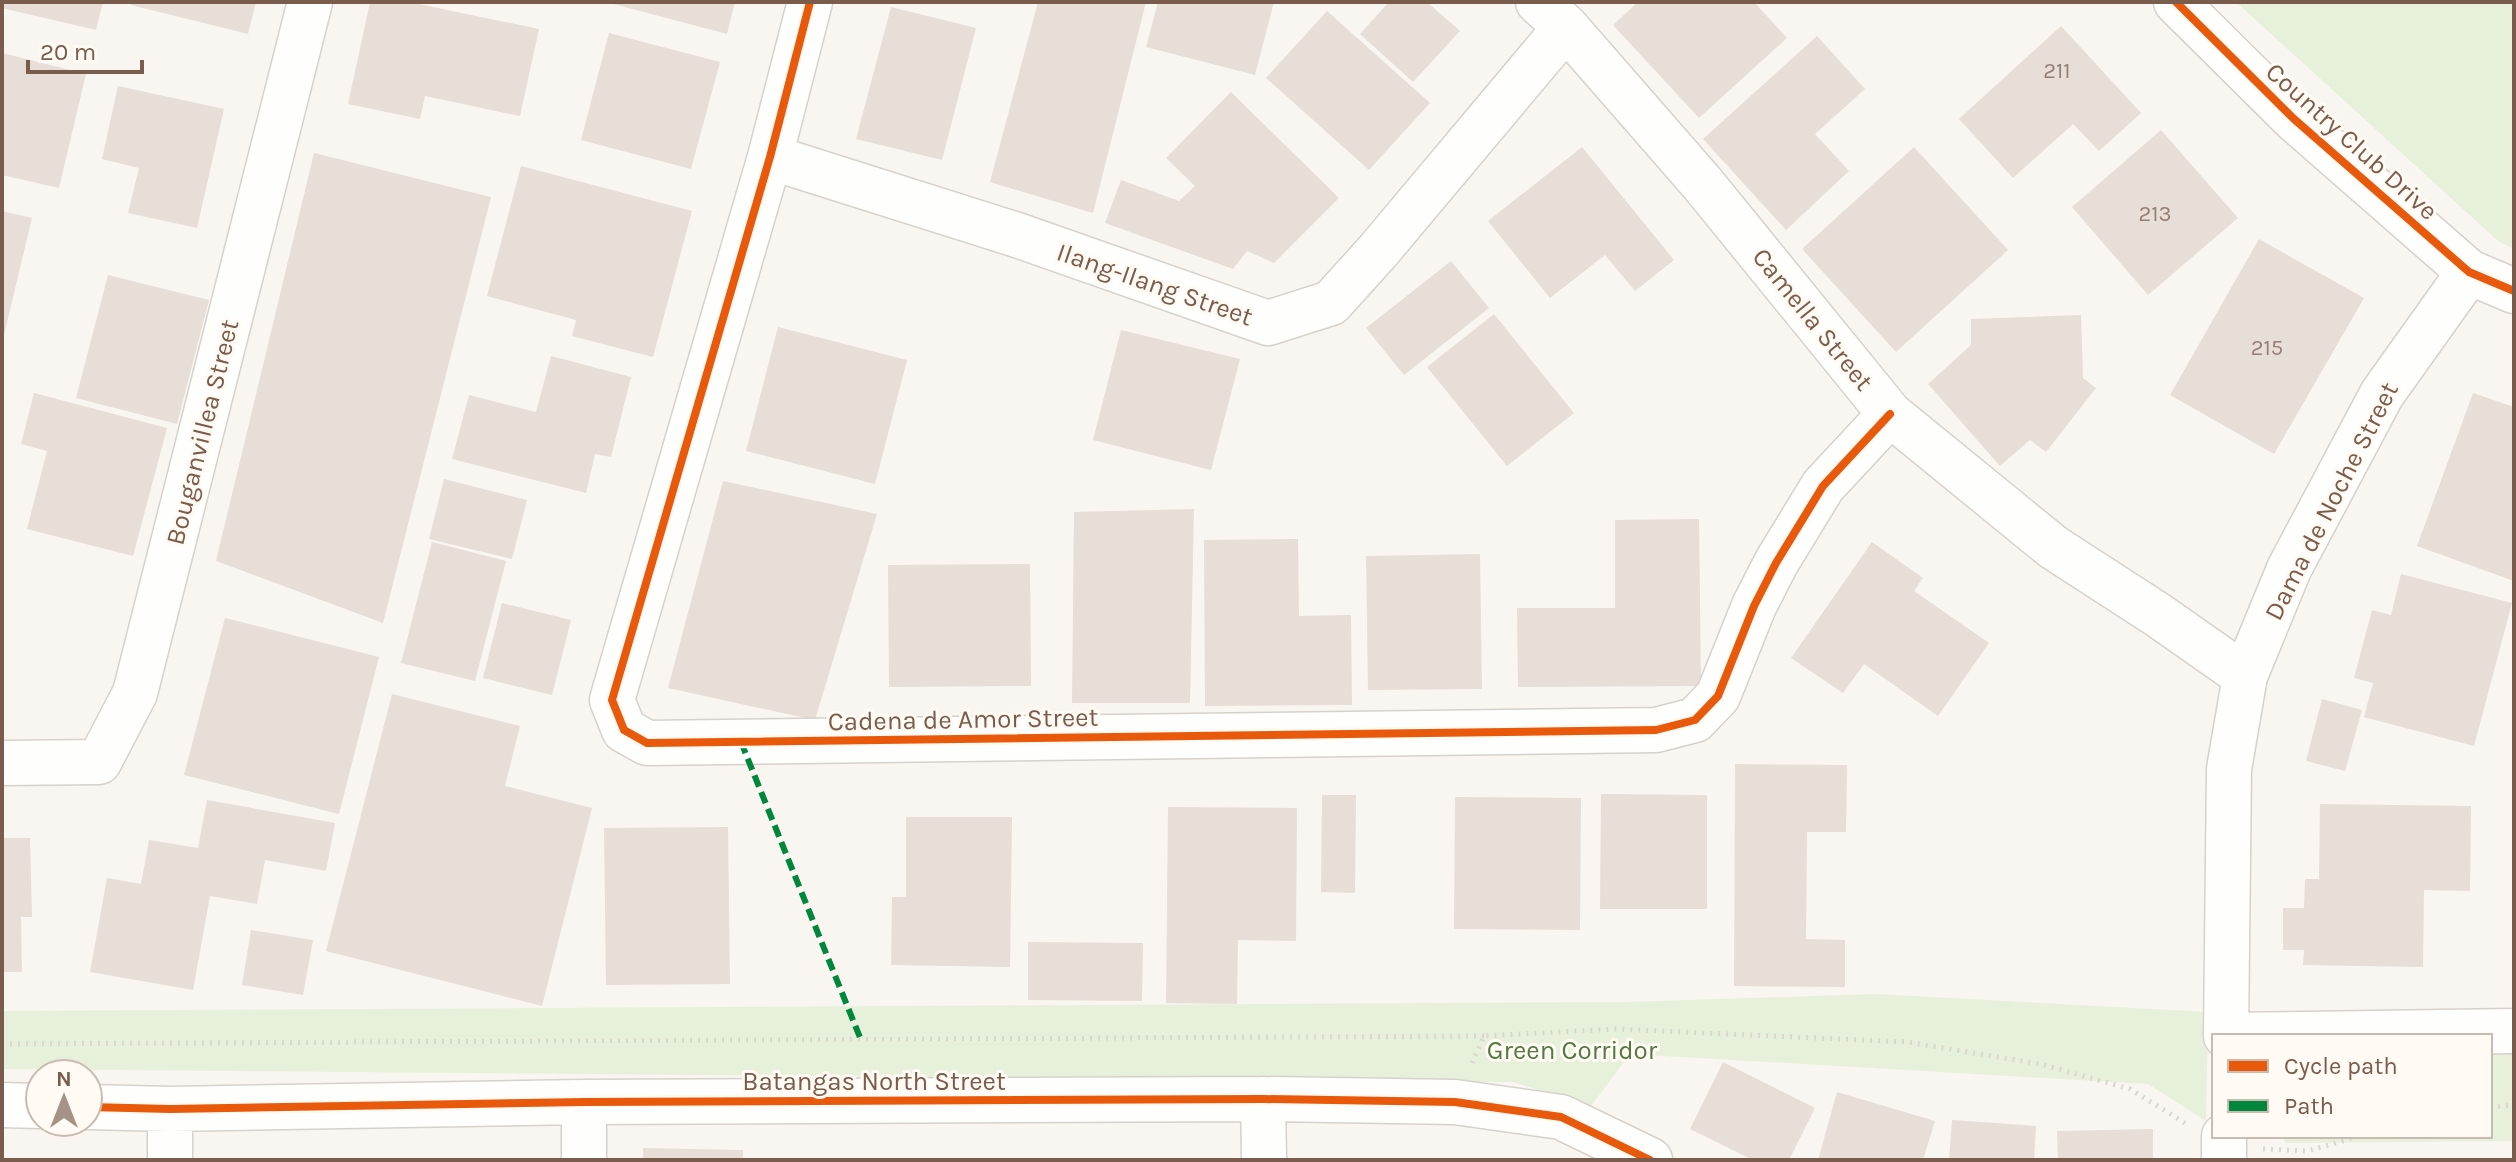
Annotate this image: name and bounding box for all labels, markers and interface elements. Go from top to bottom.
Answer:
scale bar [28,24,142,74]
text: 20 m [40,38,96,66]
street label: Country Club Drive [2259,56,2444,227]
house number: 211 [2043,58,2071,84]
house number: 213 [2138,201,2172,227]
street label: Ilang-Ilang Street [1053,236,1257,333]
street label: Camella Street [1746,242,1880,397]
street label: Bouganvillea Street [159,316,246,548]
house number: 215 [2251,335,2283,361]
street label: Dama de Noche Street [2258,377,2405,626]
street label: Cadena de Amor Street [827,702,1099,737]
legend [2212,1034,2492,1138]
park label: Green Corridor [1487,1035,1658,1066]
text: Cycle path [2284,1052,2398,1080]
north arrow [24,1058,104,1138]
text: N [56,1066,72,1092]
street label: Batangas North Street [742,1066,1006,1097]
text: Path [2284,1092,2334,1120]

